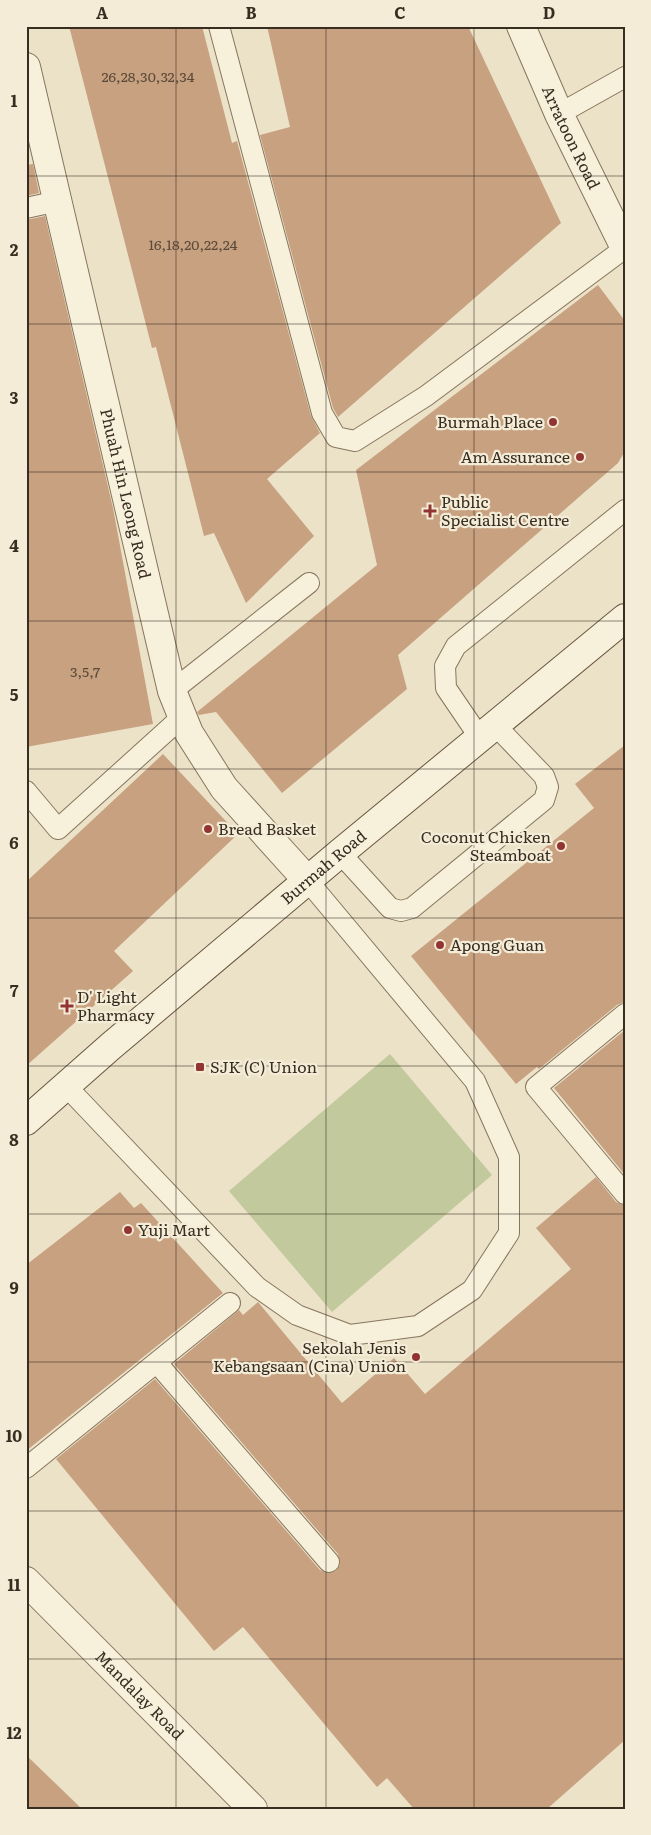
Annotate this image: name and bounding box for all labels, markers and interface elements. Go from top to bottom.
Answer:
text: A [96,0,108,24]
text: B [245,0,257,24]
text: C [394,0,406,24]
text: D [543,0,555,24]
house number: 26,28,30,32,34 [102,66,195,86]
street label: Arratoon Road [537,81,607,193]
text: 1 [11,88,18,112]
house number: 16,18,20,22,24 [148,234,238,254]
text: 2 [10,237,19,261]
text: 3 [10,385,19,409]
street label: Phuah Hin Leong Road [95,406,158,581]
place label: Burmah Place [437,409,543,433]
marker: Burmah Place [547,416,559,428]
place label: Am Assurance [461,444,570,468]
marker: Am Assurance [574,451,586,463]
place label: Public Specialist Centre [441,489,569,531]
marker: Public Specialist Centre [423,504,437,518]
text: 4 [9,533,19,557]
house number: 3,5,7 [70,661,100,681]
text: 5 [10,682,19,706]
place label: Bread Basket [218,816,317,840]
marker: Bread Basket [202,823,214,835]
street label: Burmah Road [275,823,371,909]
place label: Coconut Chicken Steamboat [421,824,552,866]
text: 6 [9,830,19,854]
marker: Coconut Chicken Steamboat [555,840,567,852]
place label: Apong Guan [450,932,545,956]
marker: Apong Guan [434,939,446,951]
text: 7 [10,978,19,1002]
place label: D' Light Pharmacy [77,984,155,1026]
marker: D' Light Pharmacy [61,1000,73,1012]
place label: SJK (C) Union [210,1054,317,1078]
marker: SJK (C) Union [194,1061,206,1073]
text: 8 [9,1127,19,1151]
place label: Yuji Mart [138,1217,211,1241]
marker: Yuji Mart [122,1224,134,1236]
text: 9 [9,1275,19,1299]
place label: Sekolah Jenis Kebangsaan (Cina) Union [213,1335,406,1377]
marker: Sekolah Jenis Kebangsaan (Cina) Union [410,1351,422,1363]
text: 10 [6,1423,22,1447]
text: 11 [7,1572,21,1596]
street label: Mandalay Road [90,1644,190,1745]
text: 12 [6,1720,22,1744]

